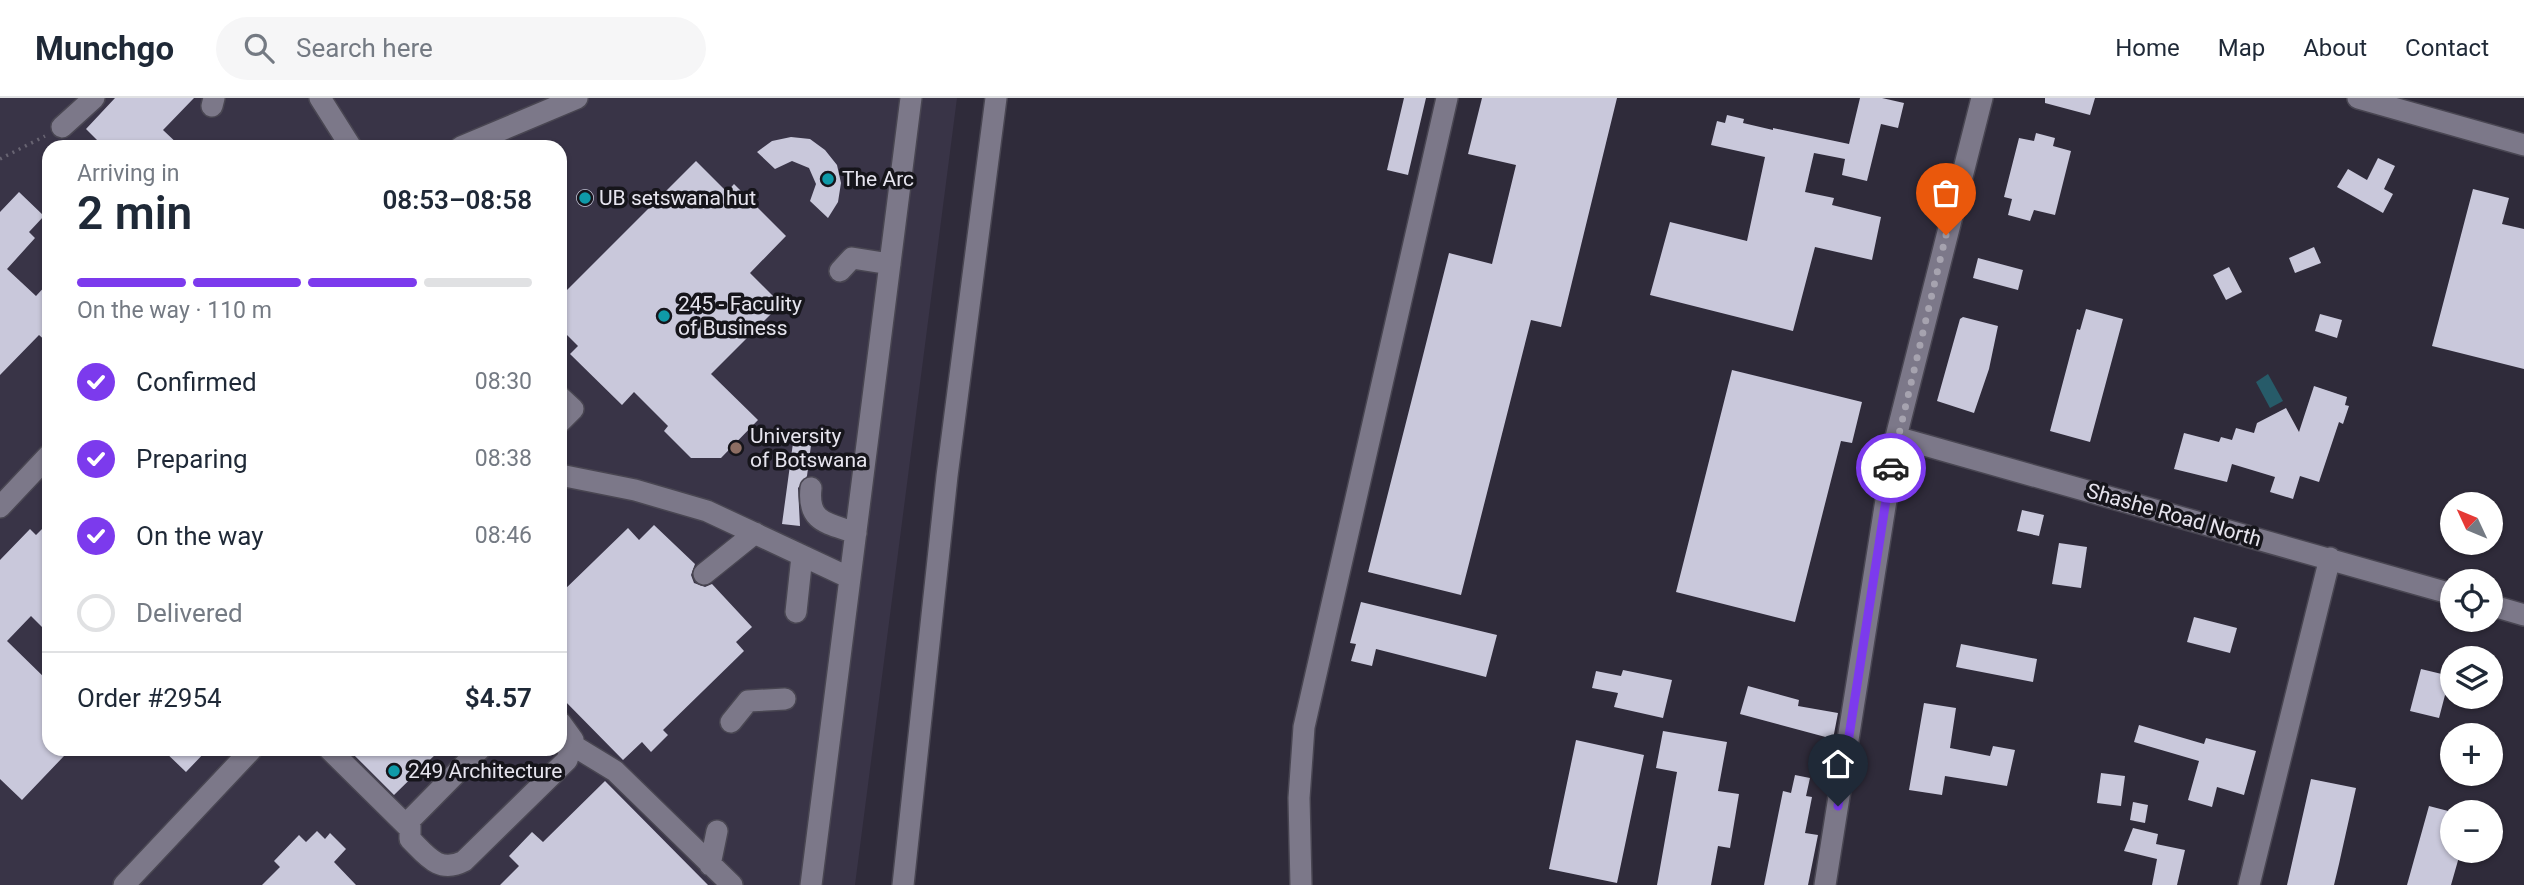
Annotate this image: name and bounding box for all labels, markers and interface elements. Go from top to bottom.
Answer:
search box [216,17,706,80]
text: Munchgo [35,29,174,68]
icon: search [240,29,278,67]
text: Search here [296,33,433,63]
text: Home [2115,34,2180,62]
text: Map [2218,34,2265,62]
text: About [2303,34,2367,62]
text: Contact [2405,34,2489,62]
text: Arriving in [77,160,180,187]
pin [1916,163,1976,235]
place label: The Arc [842,167,914,191]
marker: The Arc [820,171,836,187]
icon: bag [1927,174,1965,212]
text: 08:53–08:58 [382,185,532,215]
text: 2 min [77,186,192,240]
place label: UB setswana hut [599,186,756,210]
marker: UB setswana hut [577,190,593,206]
place label: 245 - Faculity of Business [678,292,802,340]
text: On the way · 110 m [77,297,272,324]
marker: 245 - Faculity of Business [656,308,672,324]
icon: check [77,363,115,401]
text: Confirmed [136,367,257,397]
text: 08:30 [475,368,532,395]
place label: University of Botswana [750,424,867,472]
courier [1856,433,1926,503]
icon: check [77,440,115,478]
marker: University of Botswana [728,440,744,456]
text: Preparing [136,444,248,474]
text: 08:38 [475,445,532,472]
icon: car [1872,449,1910,487]
street label: Shashe Road North [2084,479,2264,551]
north arrow [2440,492,2502,555]
map controls [2440,492,2503,863]
icon: check [77,517,115,555]
text: On the way [136,521,264,551]
text: 08:46 [475,522,532,549]
button: locate [2440,569,2503,632]
text: Delivered [136,598,243,628]
button: layers [2440,646,2503,709]
text: Order #2954 [77,683,222,713]
text: $4.57 [465,683,532,713]
button: + [2440,723,2503,786]
pin [1808,734,1868,806]
icon: home [1819,745,1857,783]
place label: 249 Architecture [408,759,562,783]
marker: 249 Architecture [386,763,402,779]
button: − [2440,800,2503,863]

